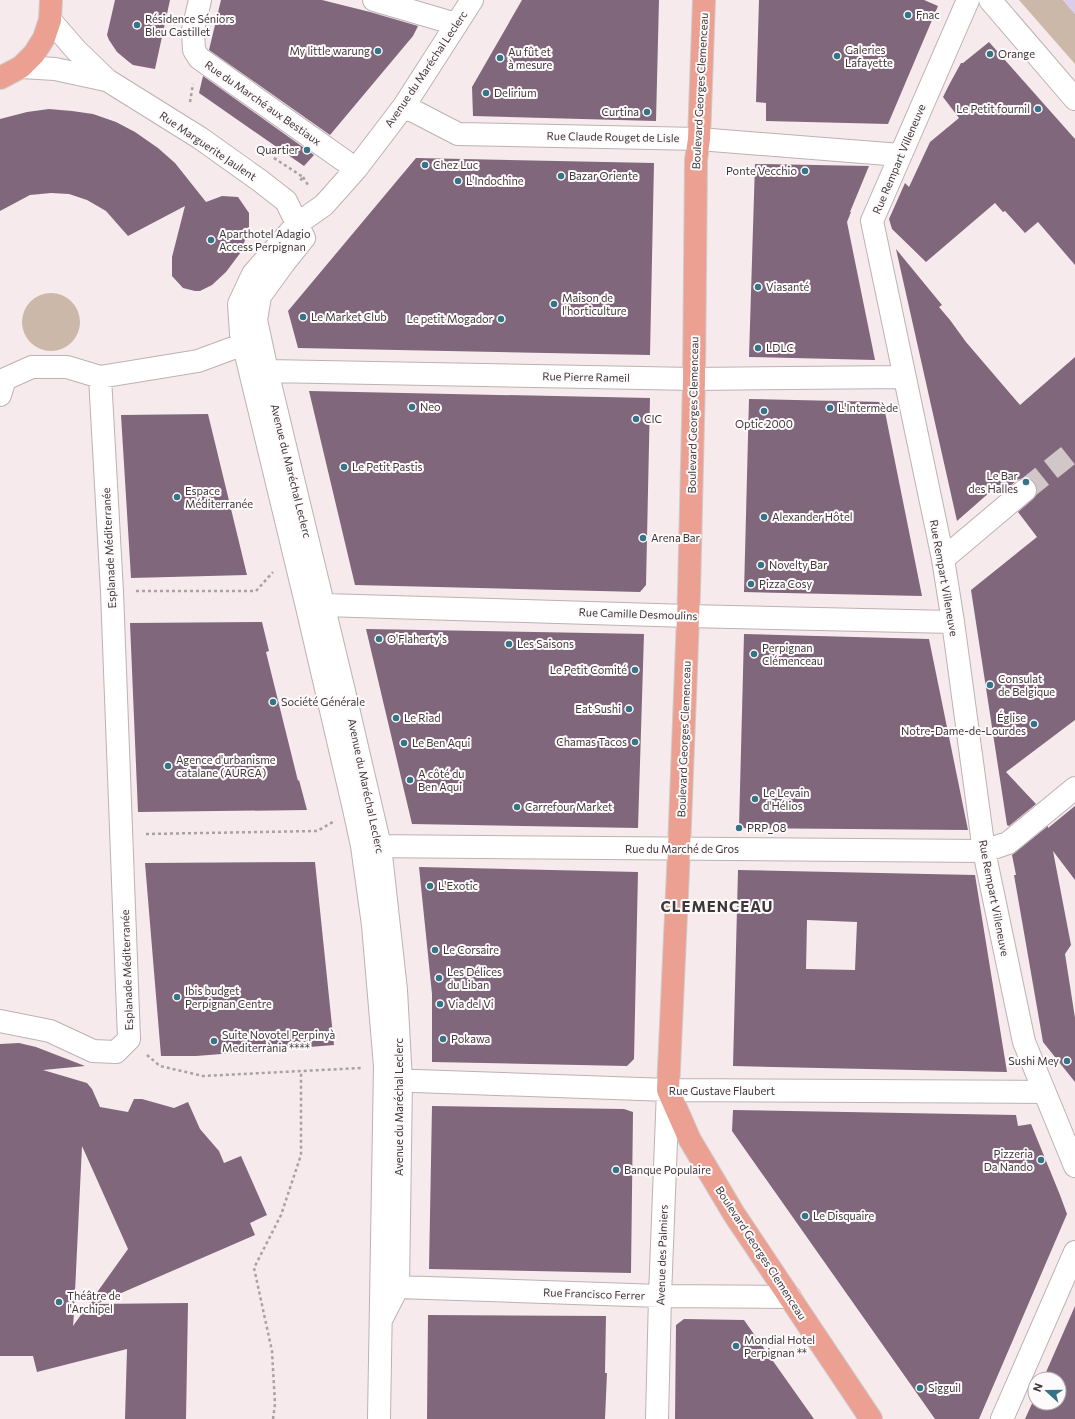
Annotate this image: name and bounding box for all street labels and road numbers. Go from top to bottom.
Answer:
street label: Avenue du Maréchal Leclerc [382,8,469,129]
street label: Boulevard Georges Clemenceau [689,12,710,170]
street label: Rue du Marché aux Bestiaux [203,57,324,148]
street label: Rue Rempart Villeneuve [869,102,928,216]
street label: Rue Marguerite Jaulent [157,108,260,184]
street label: Rue Claude Rouget de Lisle [547,129,680,144]
street label: Boulevard Georges Clemenceau [685,336,700,493]
street label: Rue Pierre Rameil [542,369,630,384]
street label: Avenue du Maréchal Leclerc [269,402,314,539]
street label: Esplanade Méditerranée [99,487,118,609]
street label: Rue Rempart Villeneuve [928,519,961,637]
street label: Rue Camille Desmoulins [578,605,698,622]
street label: Boulevard Georges Clemenceau [674,660,693,818]
street label: Avenue du Maréchal Leclerc [346,717,387,855]
street label: Rue Rempart Villeneuve [977,839,1012,957]
street label: Rue du Marché de Gros [625,842,739,855]
street label: Esplanade Méditerranée [118,909,135,1031]
street label: Avenue du Maréchal Leclerc [392,1038,405,1176]
street label: Rue Gustave Flaubert [669,1084,776,1097]
street label: Boulevard Georges Clemenceau [713,1183,810,1322]
street label: Avenue des Palmiers [653,1204,670,1306]
street label: Rue Francisco Ferrer [543,1285,646,1302]

